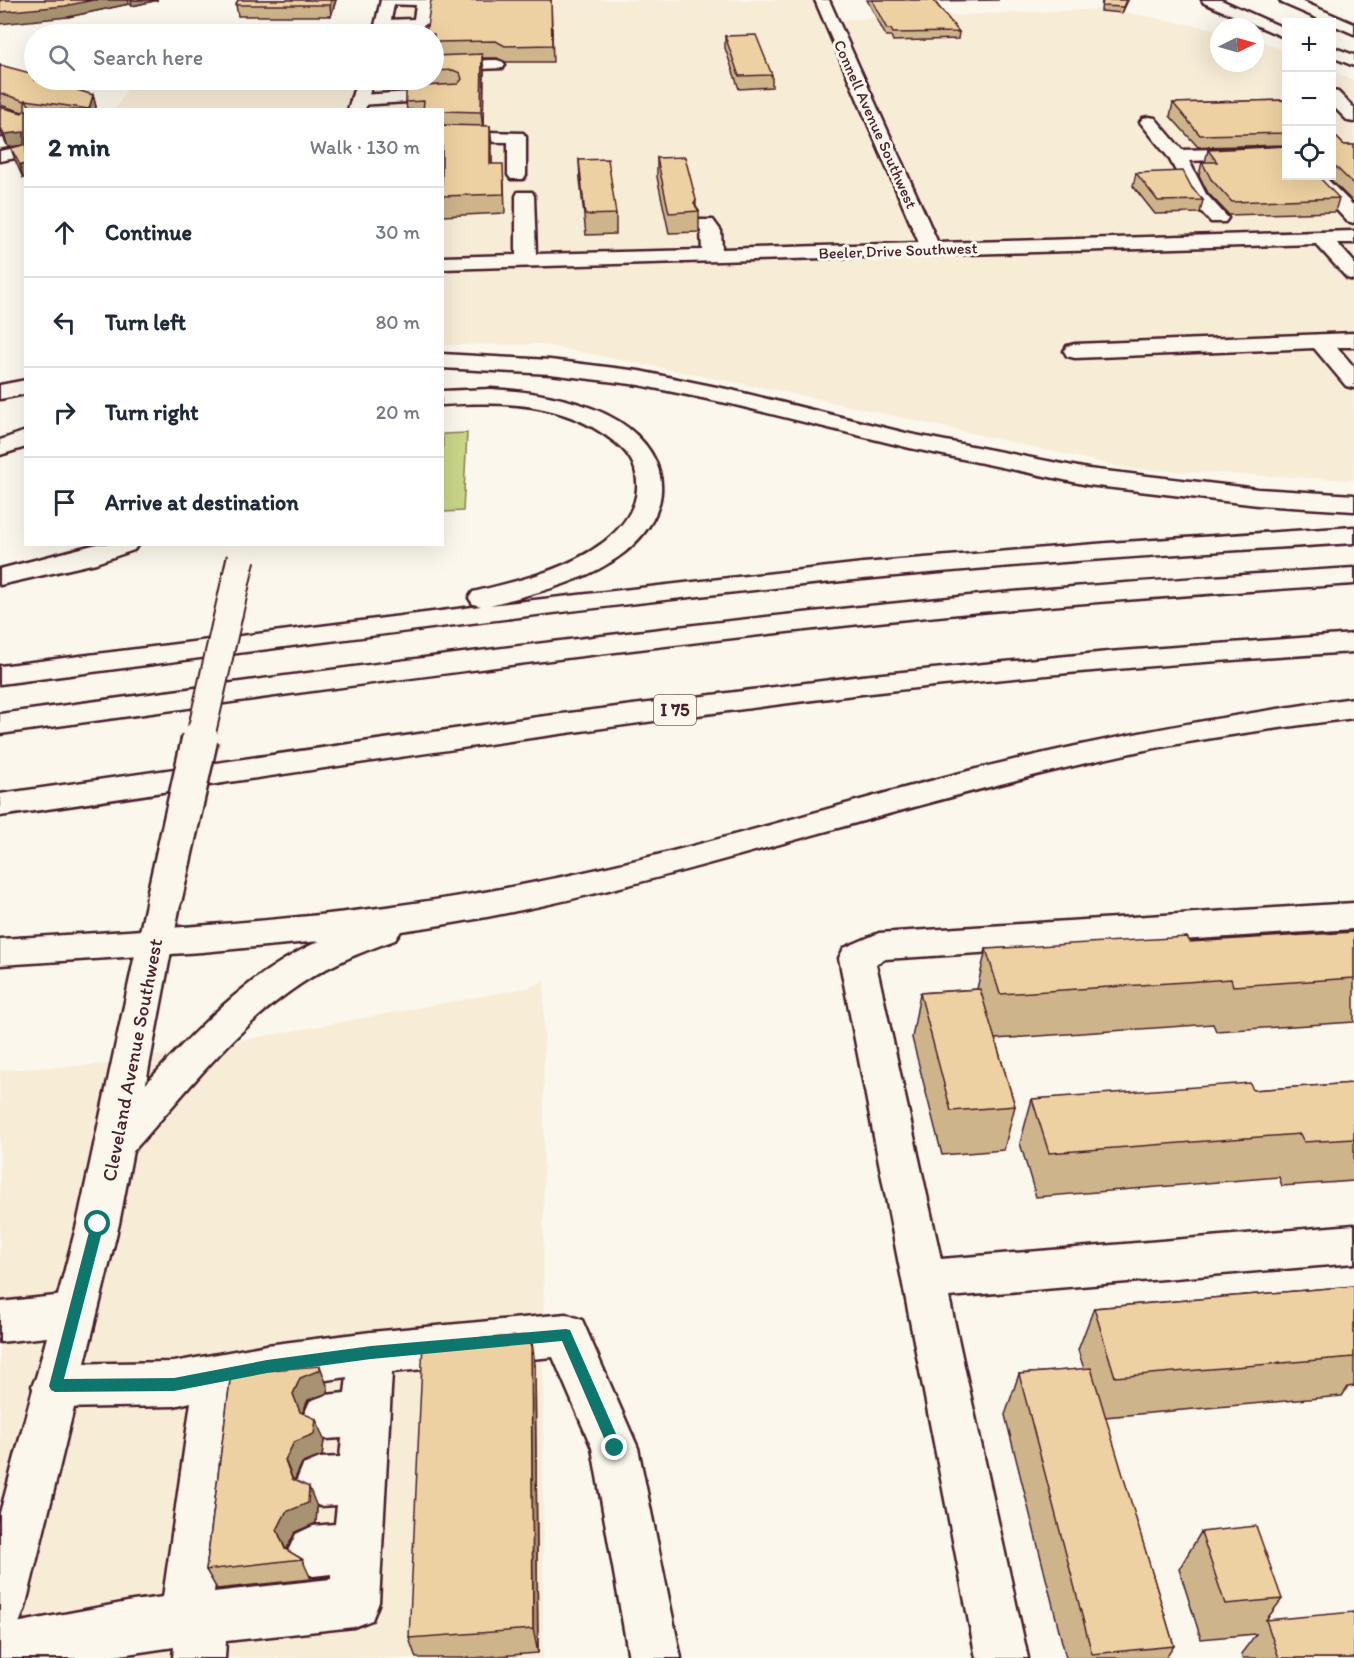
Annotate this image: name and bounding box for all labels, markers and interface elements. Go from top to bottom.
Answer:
north arrow [1210,18,1264,72]
map controls [1282,18,1336,180]
button: + [1282,18,1336,72]
search box [24,24,444,90]
street label: Connell Avenue Southwest [830,37,921,211]
icon: search [45,41,78,74]
text: Search here [93,44,203,71]
button: − [1282,72,1336,126]
button: locate [1282,126,1336,180]
text: 2 min [48,131,110,163]
text: Walk · 130 m [310,135,420,159]
icon: ahead [48,216,81,249]
text: Continue [105,219,192,246]
text: 30 m [375,220,420,244]
street label: Beeler Drive Southwest [818,238,978,263]
icon: left [48,306,81,339]
text: Turn left [105,309,186,336]
text: 80 m [375,310,420,334]
icon: right [48,396,81,429]
text: Turn right [105,399,199,426]
text: 20 m [376,400,420,424]
icon: arrive [48,486,81,519]
text: Arrive at destination [105,489,299,516]
road number: I 75 [654,695,696,725]
street label: Cleveland Avenue Southwest [97,936,167,1184]
route start [84,1210,110,1236]
route end [601,1434,627,1460]

